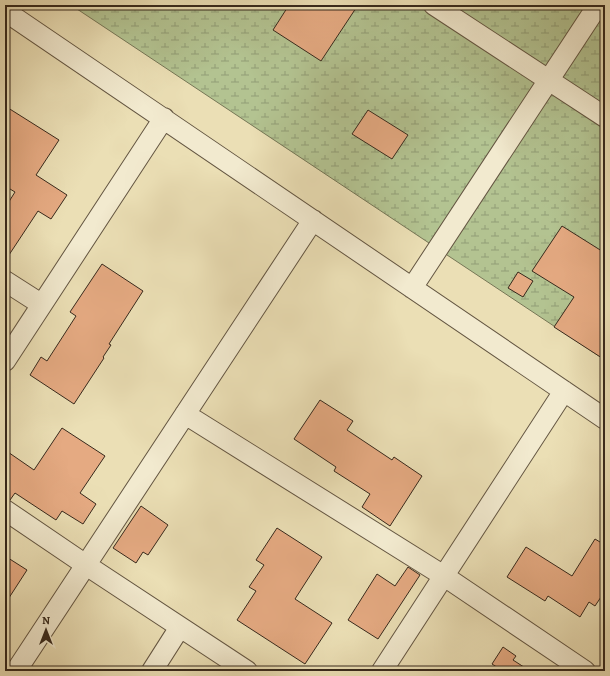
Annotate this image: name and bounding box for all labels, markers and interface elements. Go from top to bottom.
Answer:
north arrow [26,610,66,650]
text: N [42,613,50,628]

